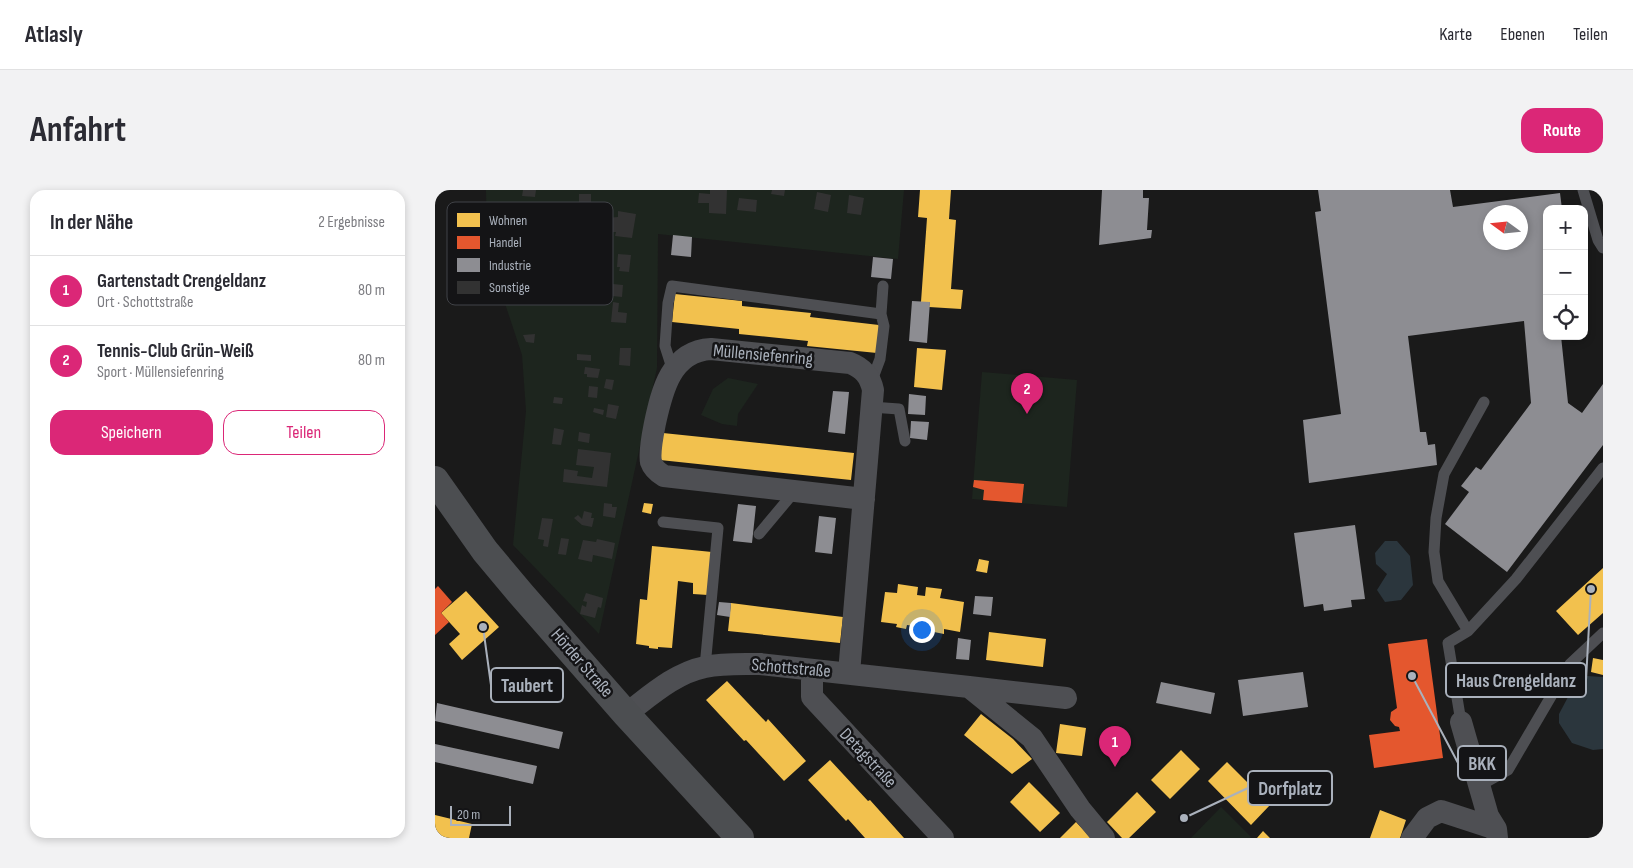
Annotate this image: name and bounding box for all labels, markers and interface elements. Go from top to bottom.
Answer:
text: Atlasly [25,20,83,49]
text: Karte [1439,24,1472,45]
text: Ebenen [1500,24,1545,45]
text: Teilen [1573,24,1608,45]
button: Route [1521,108,1603,153]
text: Anfahrt [30,109,126,152]
legend [447,202,613,305]
north arrow [1483,205,1528,250]
map controls [1543,205,1588,340]
button: + [1543,205,1588,250]
text: In der Nähe [50,210,133,235]
text: Wohnen [489,212,527,229]
text: 2 Ergebnisse [318,213,385,232]
text: Handel [489,234,522,251]
button: − [1543,250,1588,295]
text: Industrie [489,257,531,274]
text: Gartenstadt Crengeldanz [97,270,266,293]
text: Sonstige [489,279,530,296]
text: 1 [63,281,69,300]
text: 80 m [358,281,385,300]
text: Ort · Schottstraße [97,293,193,312]
button: locate [1543,295,1588,340]
text: Tennis-Club Grün-Weiß [97,340,254,363]
street label: Müllensiefenring [712,340,814,370]
text: 2 [62,351,70,370]
text: 80 m [358,351,385,370]
text: Sport · Müllensiefenring [97,363,224,382]
pin: 2 [1011,373,1043,414]
button: Speichern [50,410,213,455]
button: Teilen [223,410,385,455]
your location [909,617,935,643]
street label: Hörder Straße [547,624,617,702]
street label: Schottstraße [750,654,832,682]
callout: Haus Crengeldanz [1446,663,1586,697]
callout: Taubert [491,668,563,702]
text: Haus Crengeldanz [1456,670,1576,693]
text: Taubert [501,675,553,698]
street label: Detagstraße [835,724,901,792]
pin: 1 [1099,726,1131,767]
callout: BKK [1458,746,1506,780]
text: BKK [1468,753,1496,776]
callout: Dorfplatz [1248,771,1332,805]
text: Dorfplatz [1258,778,1322,801]
scale bar [450,803,511,826]
text: 20 m [457,806,480,823]

